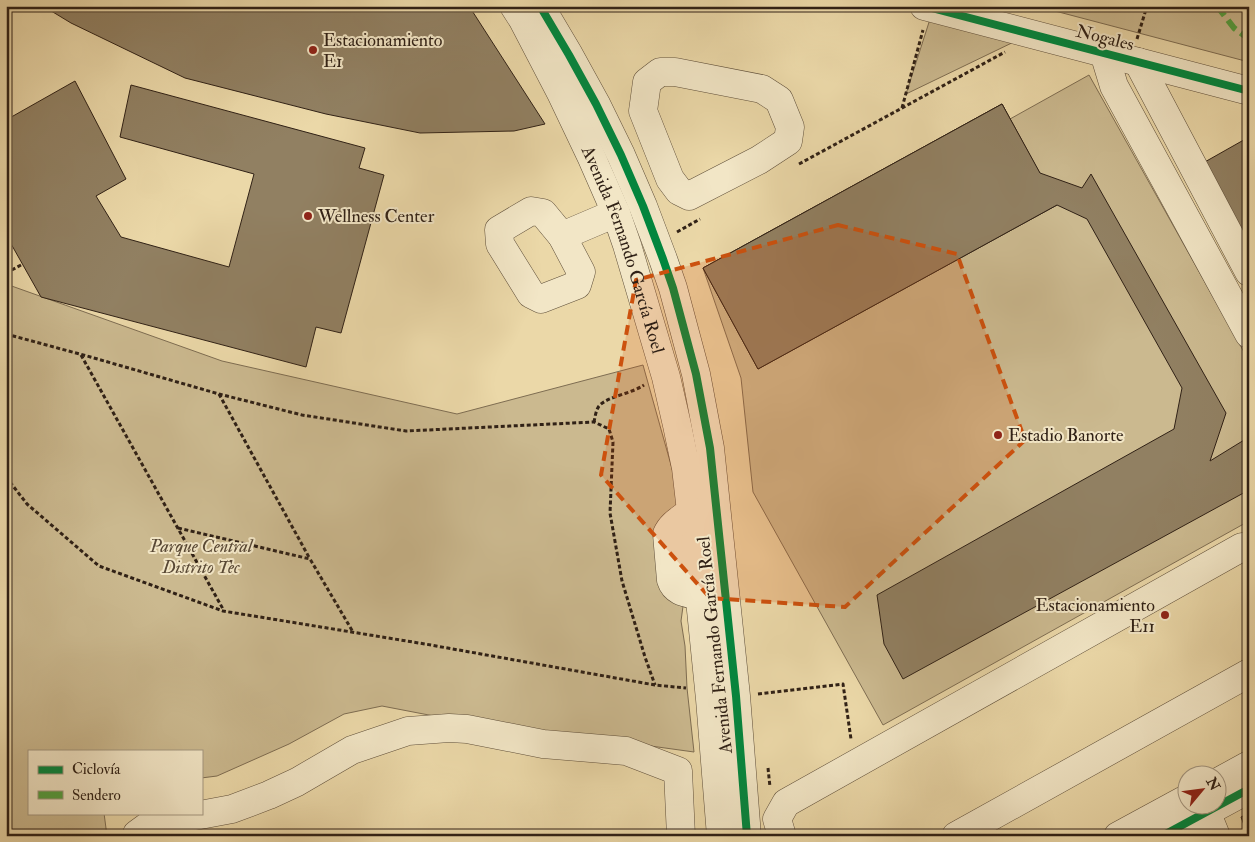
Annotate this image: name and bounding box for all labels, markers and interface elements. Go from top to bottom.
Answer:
street label: Nogales [1074,20,1136,56]
place label: Estacionamiento E1 [323,29,443,73]
marker: Estacionamiento E1 [307,44,319,56]
street label: Avenida Fernando García Roel [576,141,670,356]
place label: Wellness Center [317,205,435,228]
marker: Wellness Center [302,210,314,222]
place label: Estadio Banorte [1008,424,1124,447]
marker: Estadio Banorte [992,429,1004,441]
park label: Parque Central Distrito Tec [149,535,254,579]
street label: Avenida Fernando García Roel [692,535,738,756]
place label: Estacionamiento E11 [1036,594,1155,638]
marker: Estacionamiento E11 [1159,609,1171,621]
legend [28,750,202,814]
text: Ciclovía [72,760,121,779]
north arrow [1178,764,1228,814]
text: N [1202,773,1224,794]
text: Sendero [72,786,121,805]

